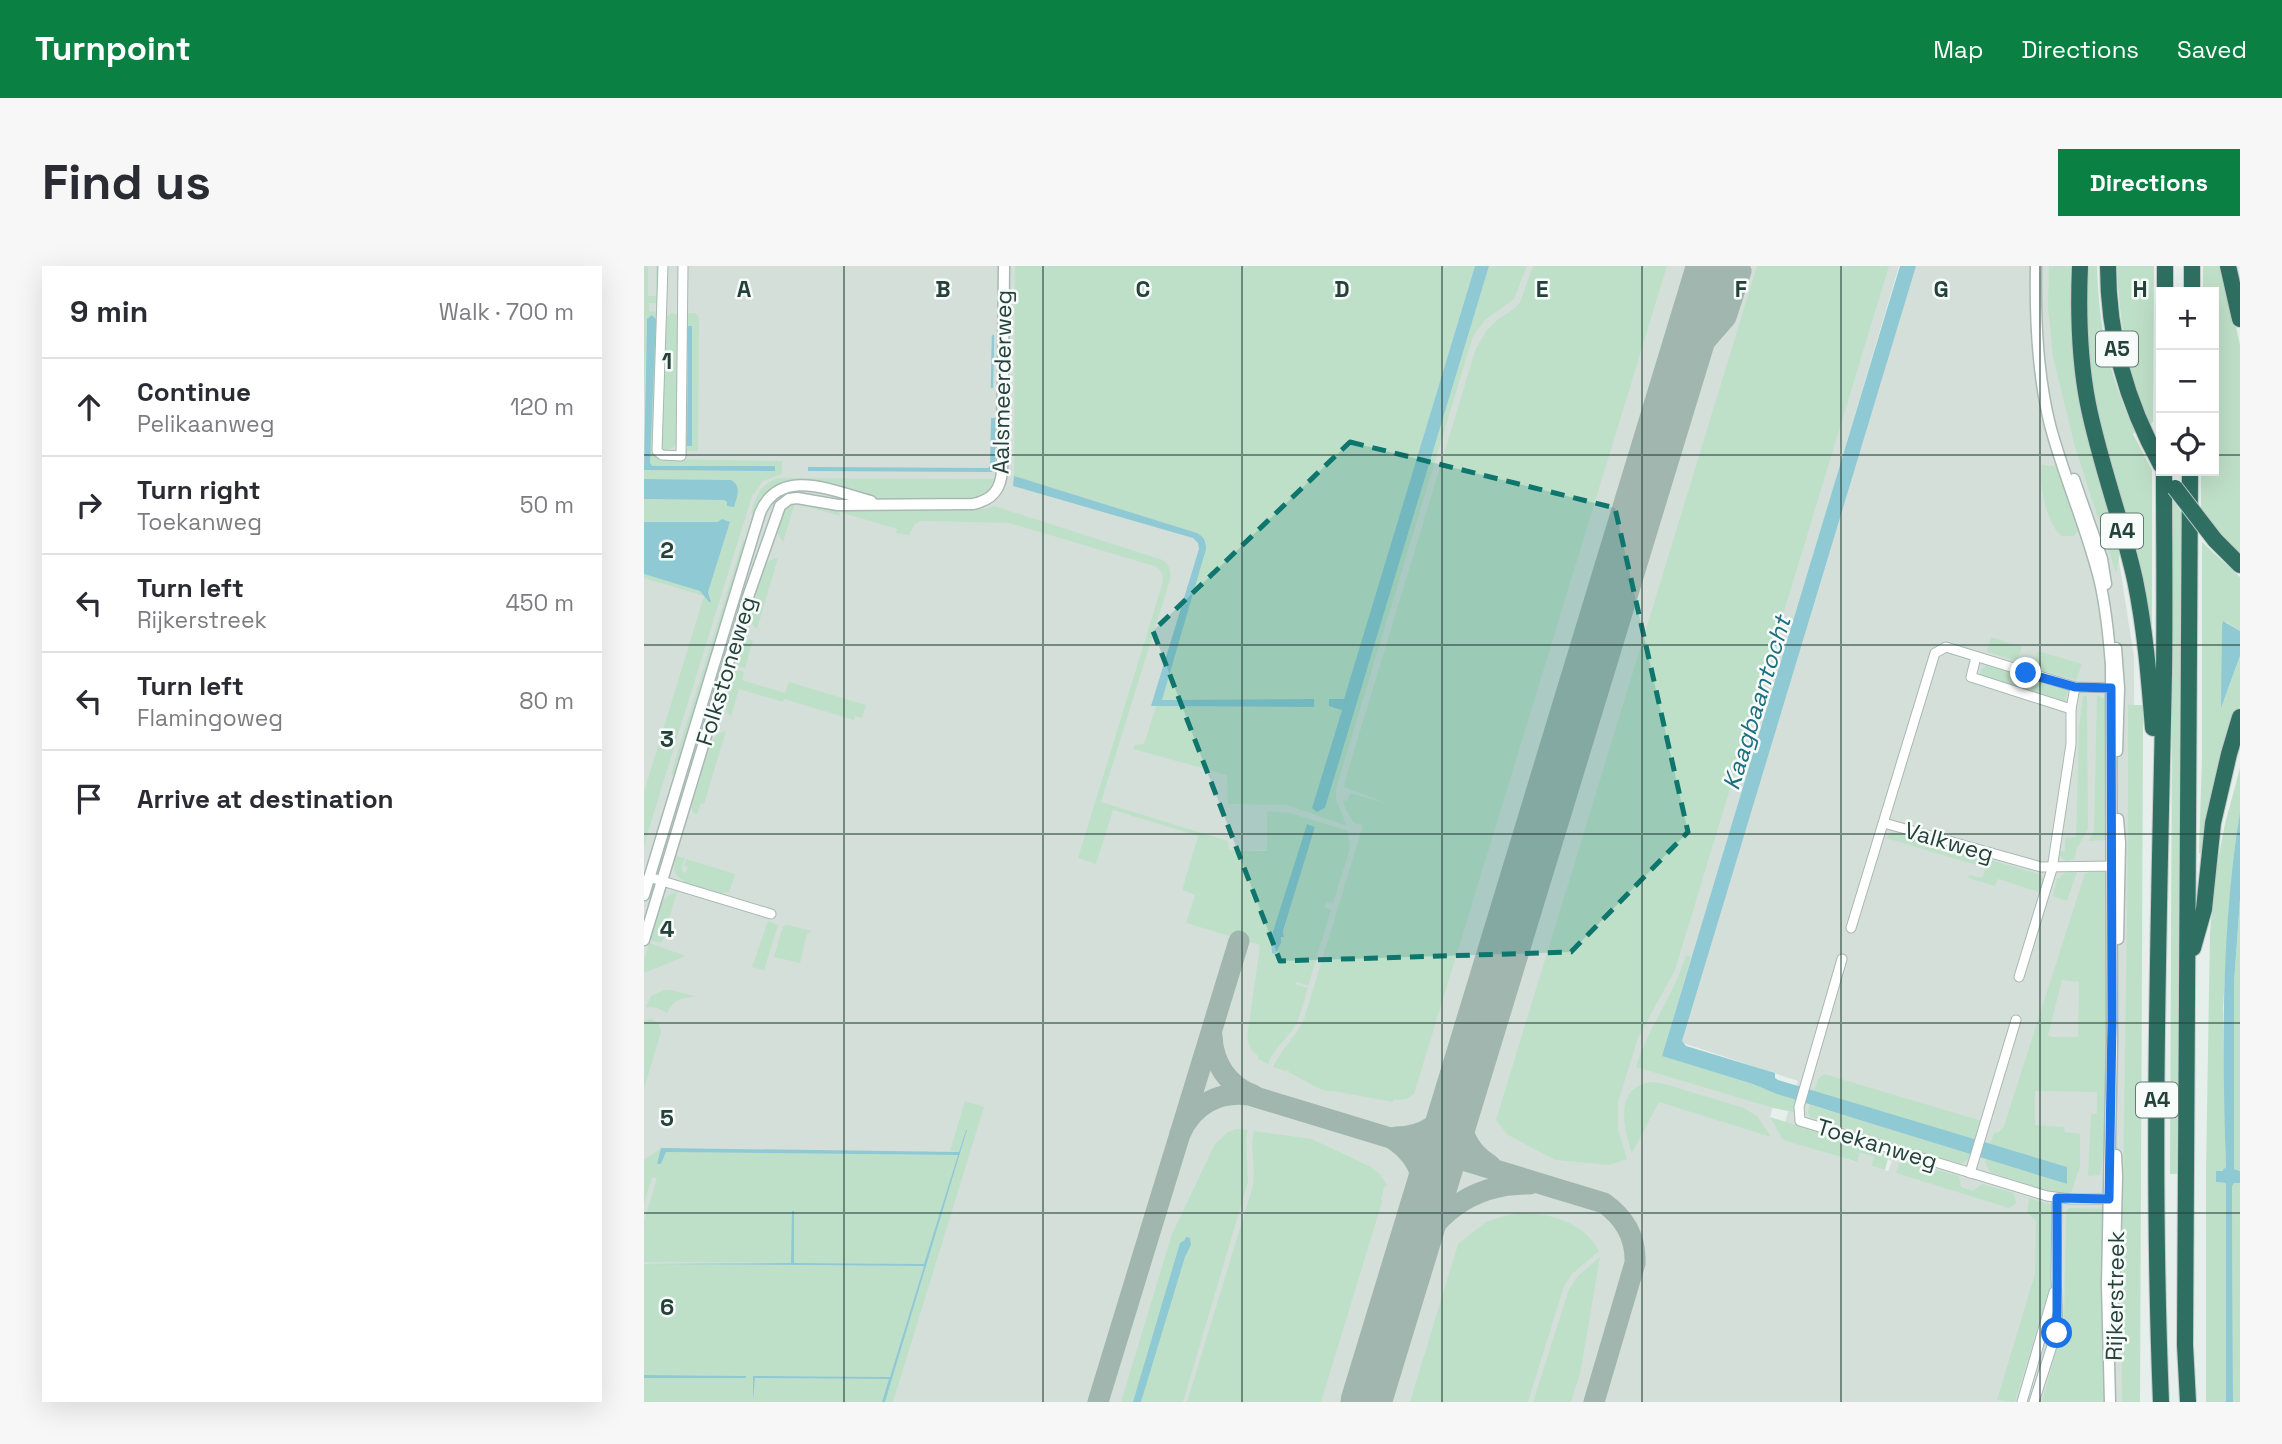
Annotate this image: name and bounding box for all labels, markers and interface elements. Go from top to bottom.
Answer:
text: Turnpoint [35,28,191,70]
text: Map [1933,34,1983,65]
text: Directions [2021,34,2139,65]
text: Saved [2177,34,2247,65]
button: Directions [2058,149,2240,216]
text: Find us [42,151,211,213]
text: A [737,274,752,304]
text: B [935,274,951,304]
text: C [1136,274,1150,304]
text: D [1334,274,1350,304]
text: E [1536,274,1548,304]
text: F [1735,274,1747,304]
text: G [1933,274,1949,304]
text: H [2132,274,2148,304]
map controls [2156,287,2219,476]
button: + [2156,287,2219,350]
street label: Aalsmeerderweg [985,290,1019,474]
text: 9 min [70,292,148,331]
text: Walk · 700 m [439,297,574,327]
road number: A5 [2096,332,2138,366]
text: 1 [662,346,672,376]
button: − [2156,350,2219,413]
text: Continue [137,375,251,409]
icon: ahead [70,388,108,426]
text: 120 m [510,392,574,422]
text: Pelikaanweg [137,409,274,439]
button: locate [2156,413,2219,476]
text: Turn right [137,473,261,507]
icon: right [70,486,108,524]
text: 50 m [520,490,574,520]
text: Toekanweg [137,507,262,537]
road number: A4 [2101,513,2143,548]
text: 2 [660,535,674,565]
text: Turn left [137,571,244,605]
icon: left [70,584,108,622]
text: 450 m [505,588,574,618]
street label: Folkstoneweg [689,593,763,749]
text: Rijkerstreek [137,605,267,635]
water label: Kaagbaantocht [1715,610,1798,793]
route end [2010,657,2041,688]
text: Turn left [137,669,244,703]
icon: left [70,682,108,720]
text: 80 m [519,686,574,716]
text: Flamingoweg [137,703,283,733]
text: 3 [660,724,674,754]
icon: arrive [70,780,108,818]
text: Arrive at destination [137,782,394,816]
street label: Valkweg [1901,815,1997,869]
text: 4 [660,914,675,944]
road number: A4 [2136,1082,2178,1118]
text: 5 [660,1103,674,1133]
street label: Toekanweg [1813,1111,1941,1177]
street label: Rijkerstreek [2099,1231,2131,1361]
text: 6 [660,1292,674,1322]
route start [2041,1317,2072,1348]

